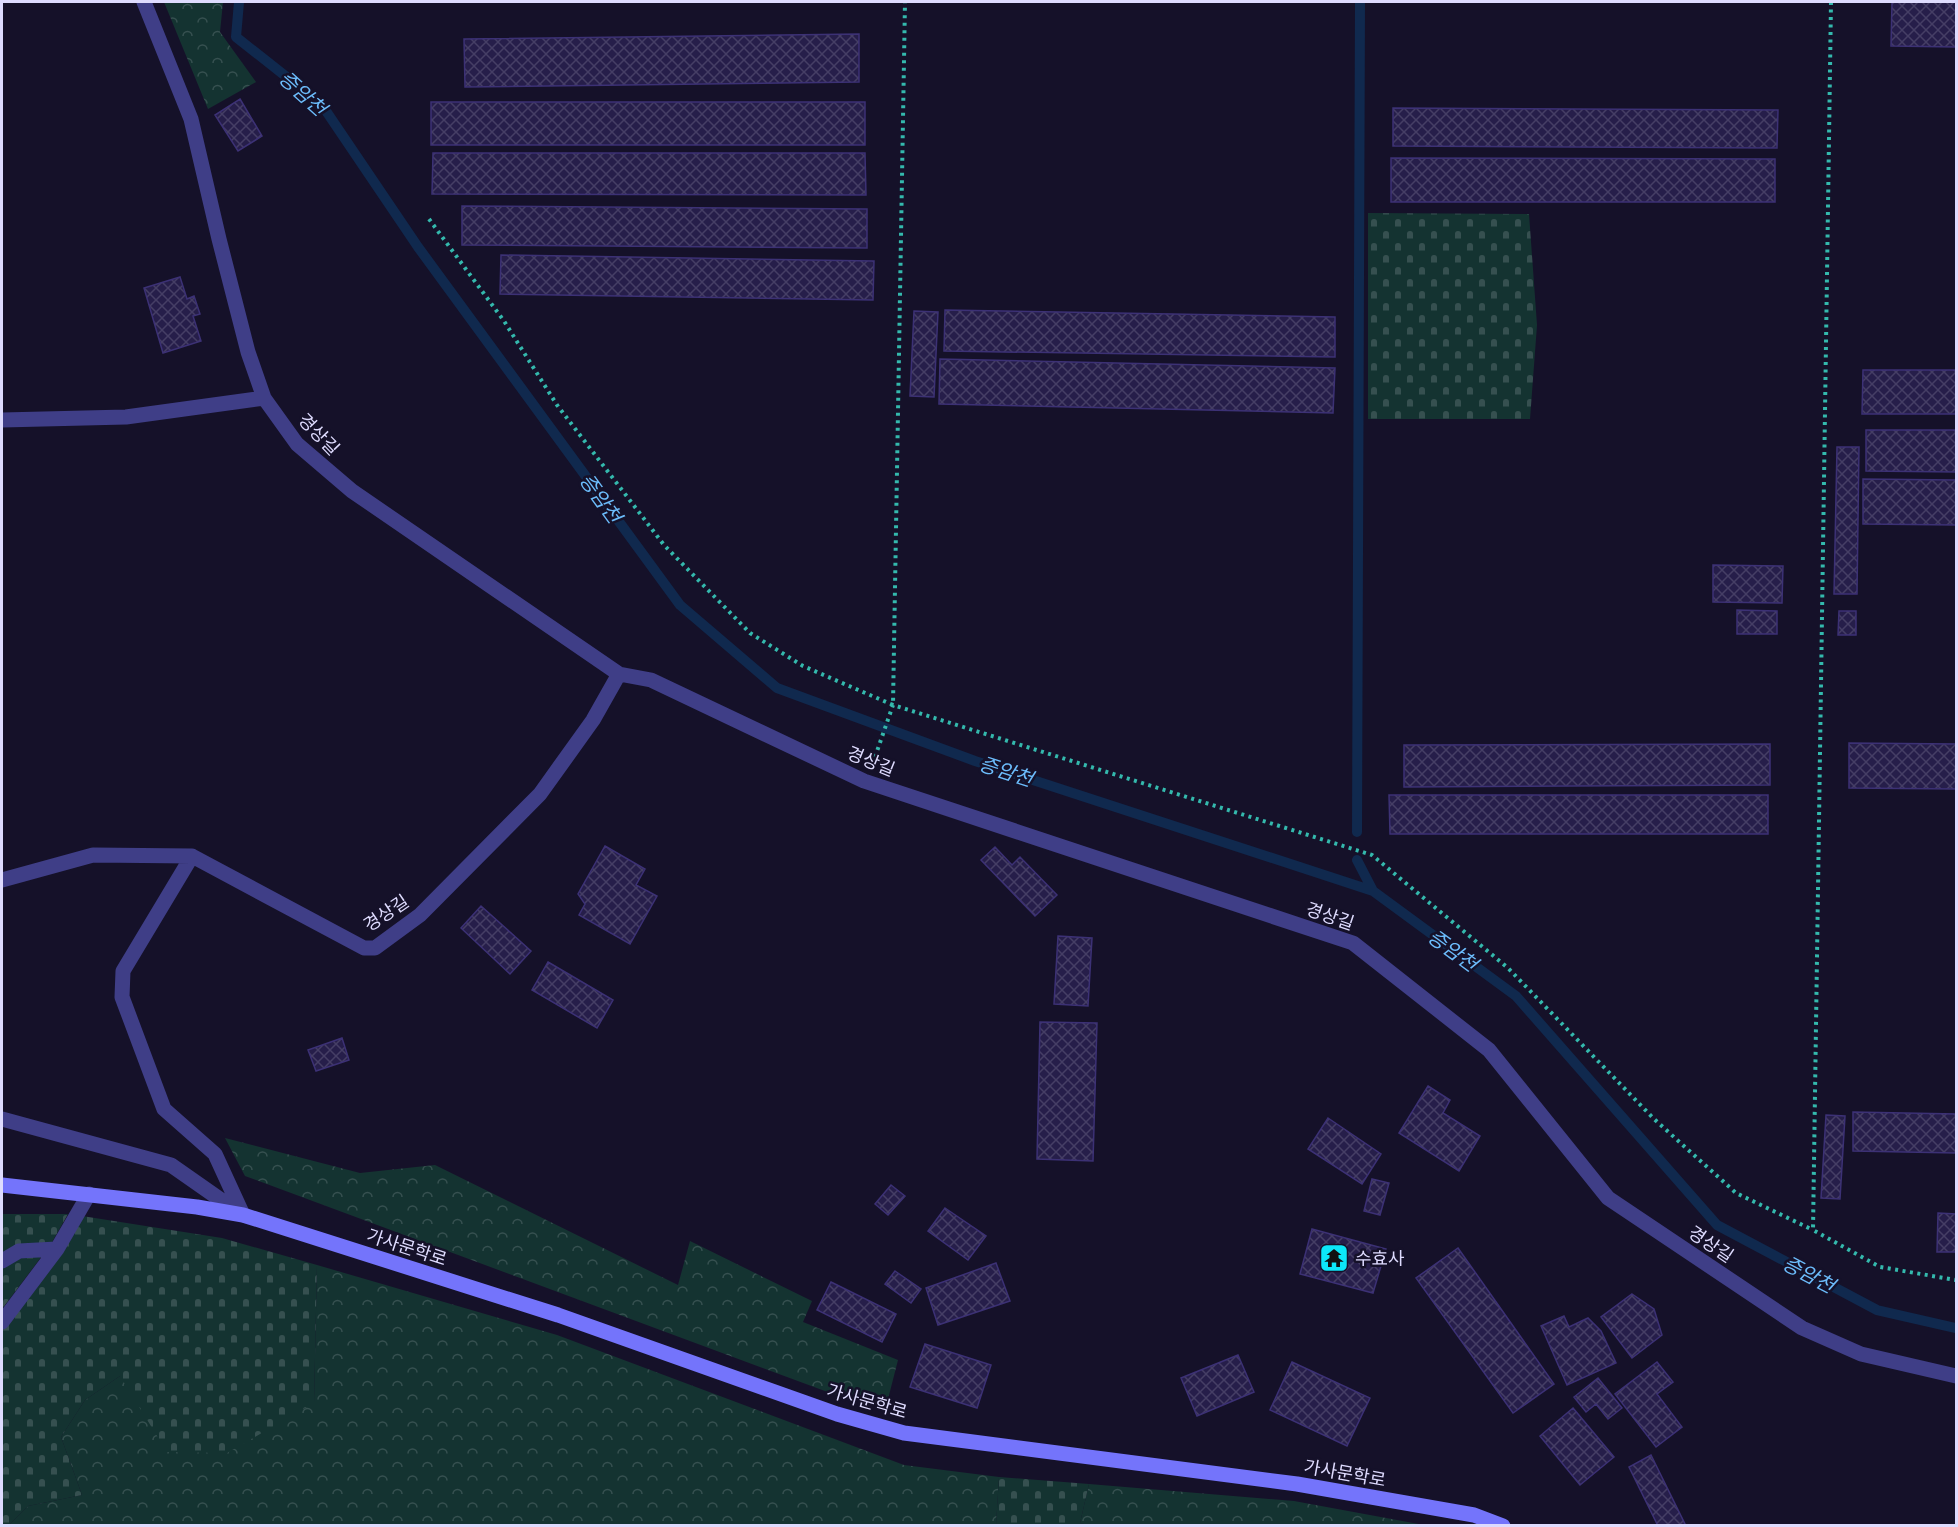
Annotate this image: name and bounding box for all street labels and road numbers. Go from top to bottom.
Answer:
street label: 경상길 [293,408,345,460]
street label: 경상길 [844,741,898,781]
street label: 경상길 [359,890,413,936]
street label: 경상길 [1303,897,1357,935]
street label: 경상길 [1684,1221,1738,1267]
street label: 가사문학로 [364,1223,450,1271]
street label: 가사문학로 [824,1379,910,1423]
street label: 가사문학로 [1302,1454,1388,1492]

